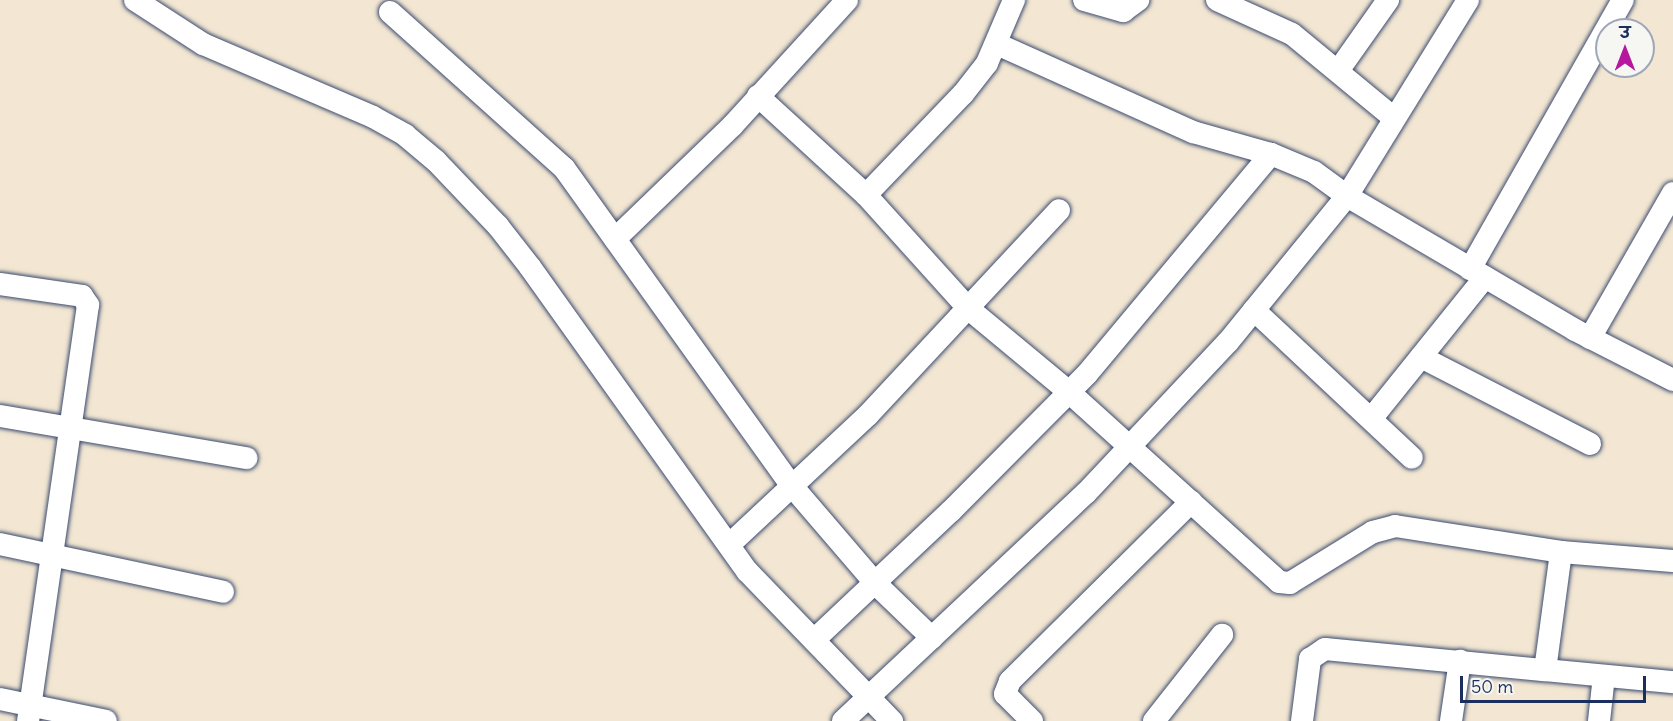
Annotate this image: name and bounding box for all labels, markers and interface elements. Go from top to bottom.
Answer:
north arrow [1595,18,1655,78]
text: उ [1620,22,1630,42]
scale bar [1463,664,1649,702]
text: 50 m [1471,675,1513,698]

